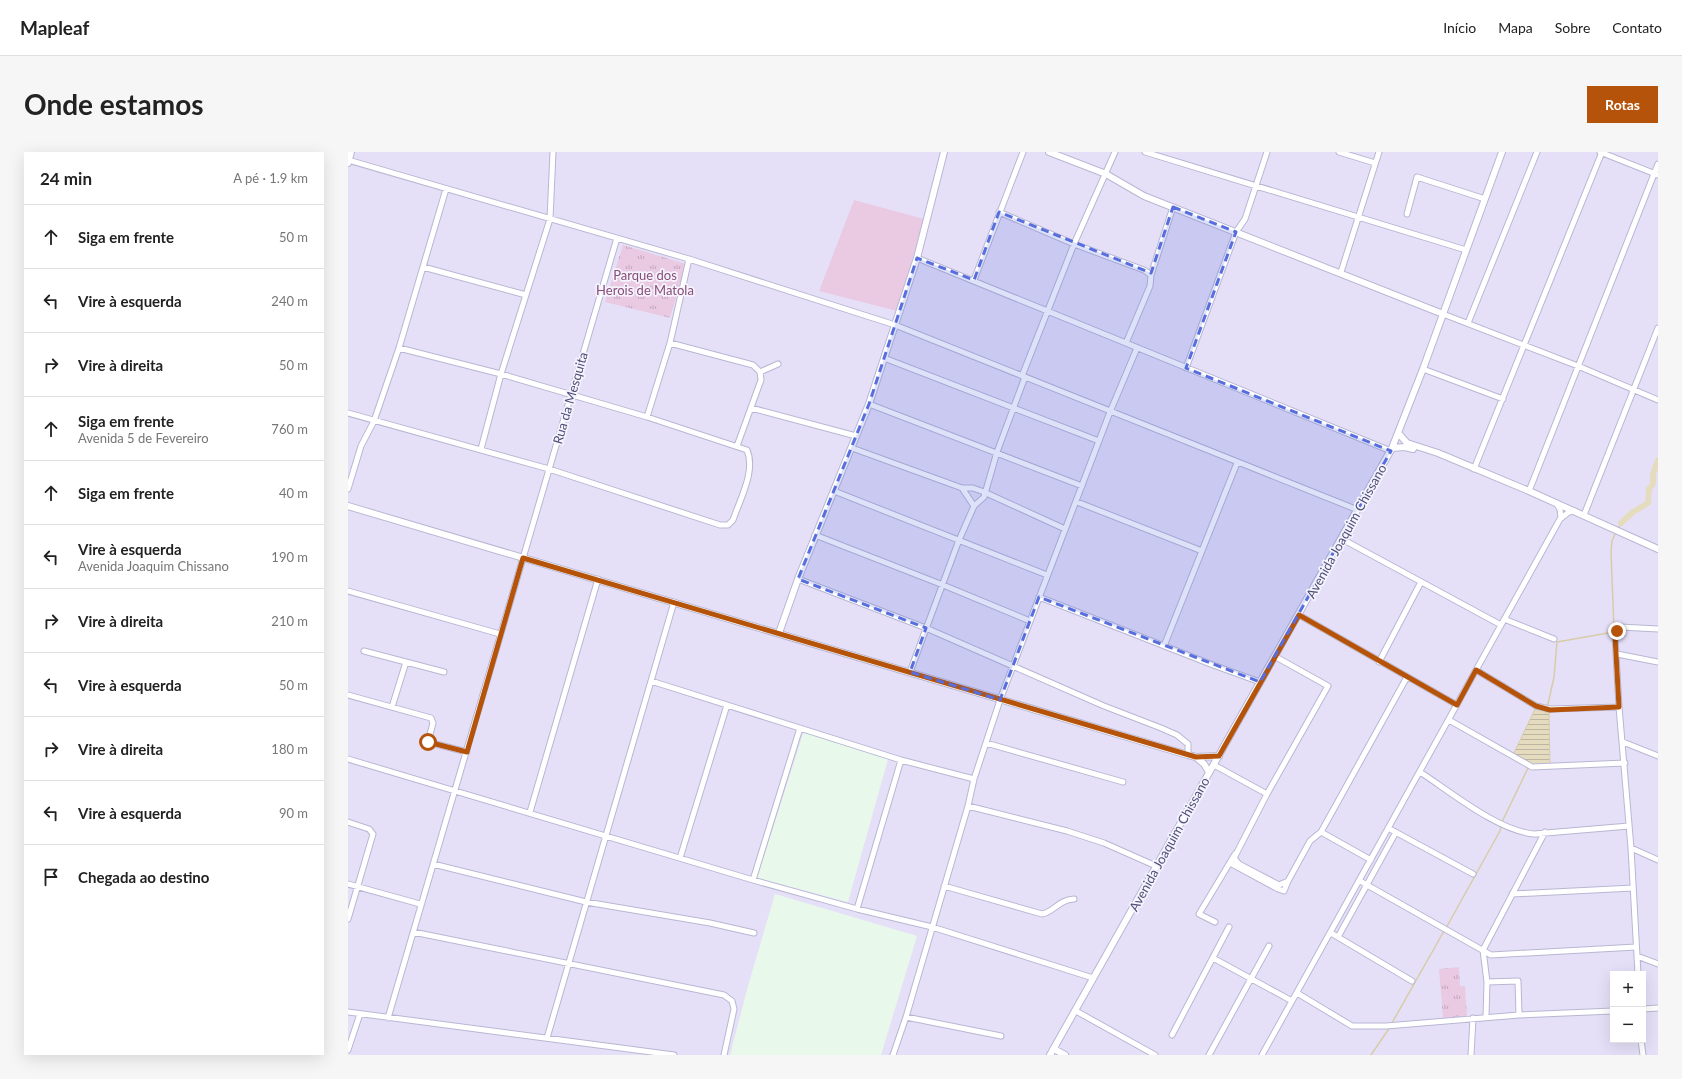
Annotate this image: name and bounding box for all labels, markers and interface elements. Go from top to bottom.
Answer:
text: Mapleaf [20,16,89,39]
text: Início [1443,19,1476,36]
text: Mapa [1498,19,1533,36]
text: Sobre [1555,19,1590,36]
text: Contato [1612,19,1662,36]
button: Rotas [1587,86,1658,123]
text: Onde estamos [24,87,204,121]
text: 24 min [40,168,92,189]
text: A pé · 1.9 km [233,170,308,186]
icon: ahead [40,226,62,248]
text: Siga em frente [78,228,174,246]
text: 50 m [279,229,308,245]
park label: Parque dos Herois de Matola [596,267,694,298]
icon: left [40,290,62,312]
text: Vire à esquerda [78,292,182,310]
text: 240 m [271,293,308,309]
street label: Rua da Mesquita [549,350,591,446]
icon: right [40,354,62,376]
text: Vire à direita [78,356,163,374]
text: 50 m [279,357,308,373]
text: Siga em frente [78,412,174,430]
icon: ahead [40,418,62,440]
text: 760 m [271,421,308,437]
text: Avenida 5 de Fevereiro [78,430,209,446]
street label: Avenida Joaquim Chissano [1302,461,1390,601]
icon: ahead [40,482,62,504]
text: Siga em frente [78,484,174,502]
text: 40 m [279,485,308,501]
text: Vire à esquerda [78,540,182,558]
icon: left [40,546,62,568]
text: 190 m [271,549,308,565]
text: Avenida Joaquim Chissano [78,558,229,574]
icon: right [40,610,62,632]
text: Vire à direita [78,612,163,630]
text: 210 m [271,613,308,629]
route end [1608,622,1626,640]
icon: left [40,674,62,696]
text: Vire à esquerda [78,676,182,694]
text: 50 m [279,677,308,693]
route start [419,733,437,751]
icon: right [40,738,62,760]
text: Vire à direita [78,740,163,758]
text: 180 m [271,741,308,757]
street label: Avenida Joaquim Chissano [1125,774,1213,914]
icon: left [40,802,62,824]
text: Vire à esquerda [78,804,182,822]
text: 90 m [279,805,308,821]
icon: arrive [40,866,62,888]
text: Chegada ao destino [78,868,209,886]
map controls [1610,971,1646,1043]
button: + [1610,971,1646,1007]
button: − [1610,1007,1646,1043]

